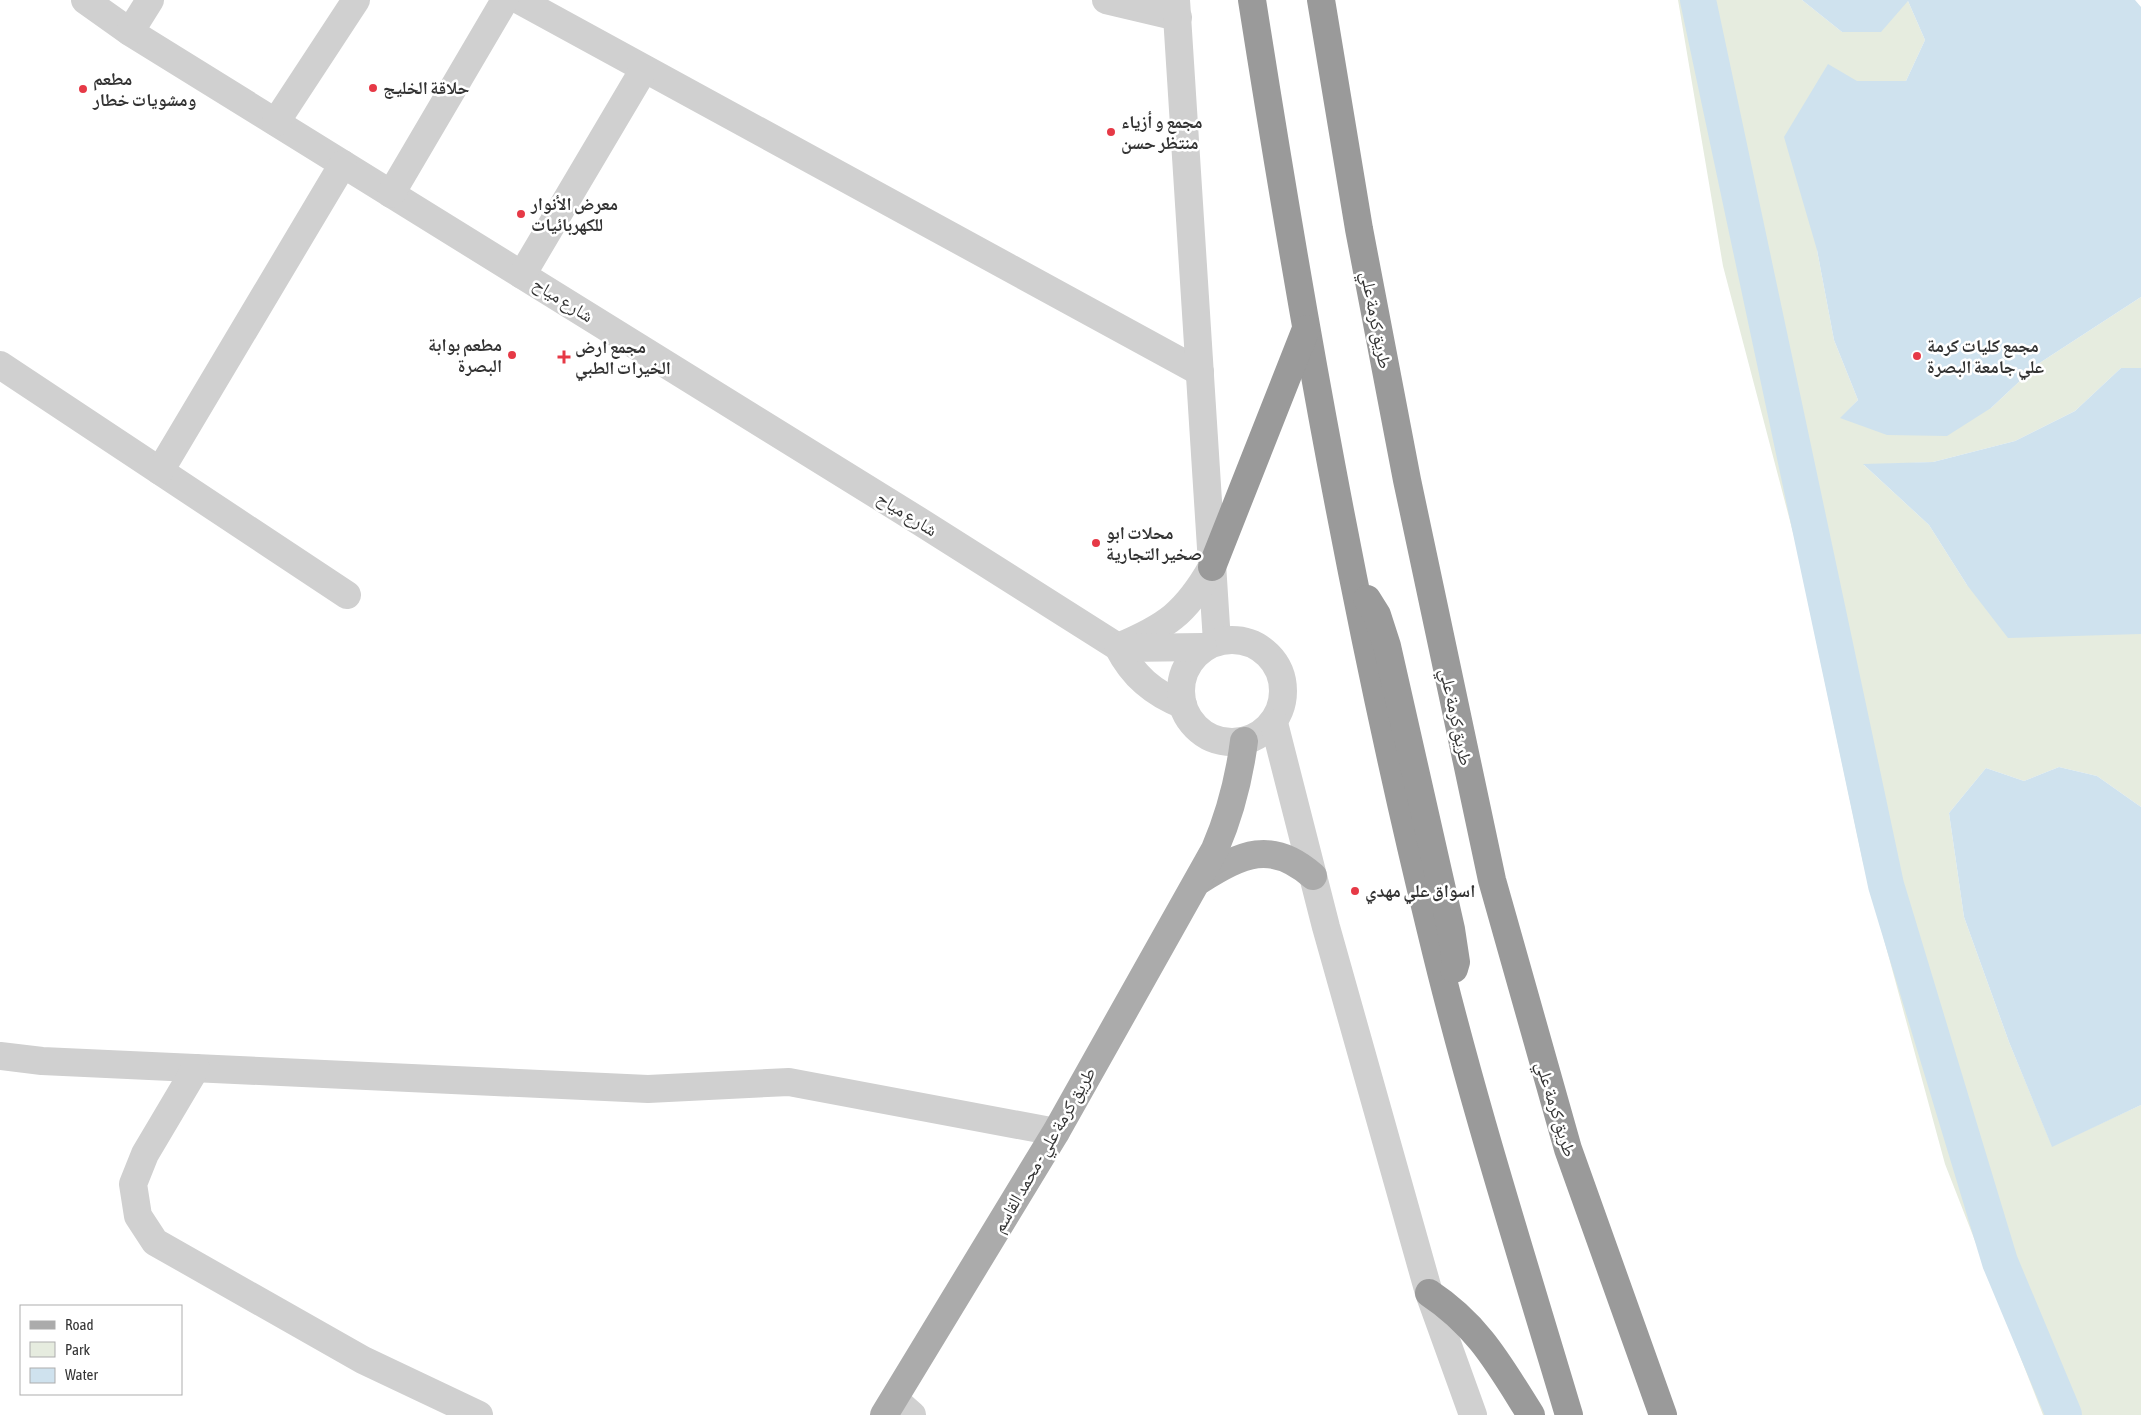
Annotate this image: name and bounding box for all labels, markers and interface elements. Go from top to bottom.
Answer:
place label: مطعم ومشويات خطار [92,68,197,110]
place label: حلاقة الخليج [383,77,470,100]
marker: حلاقة الخليج [367,82,379,94]
marker: مطعم ومشويات خطار [77,83,89,95]
place label: مجمع و أزياء منتظر حسن [1121,111,1203,154]
marker: مجمع و أزياء منتظر حسن [1105,126,1117,138]
place label: معرض الأنوار للكهربائيات [530,193,618,236]
marker: معرض الأنوار للكهربائيات [515,208,527,220]
street label: طريق كرمة علي [1352,269,1396,371]
street label: شارع مياح [528,273,597,328]
place label: مطعم بوابة البصرة [428,334,502,377]
place label: مجمع كليات كرمة علي جامعة البصرة [1927,335,2044,381]
place label: مجمع ارض الخيرات الطبي [575,336,671,382]
marker: مطعم بوابة البصرة [506,349,518,361]
marker: مجمع ارض الخيرات الطبي [557,350,571,364]
marker: مجمع كليات كرمة علي جامعة البصرة [1911,350,1923,362]
street label: شارع مياح [872,487,941,542]
place label: محلات ابو صخير التجارية [1106,522,1202,564]
marker: محلات ابو صخير التجارية [1090,537,1102,549]
street label: طريق كرمة علي [1431,666,1477,768]
place label: اسواق علي مهدي [1365,880,1475,905]
marker: اسواق علي مهدي [1349,885,1361,897]
street label: طريق كرمة علي [1528,1059,1581,1160]
street label: طريق كرمة علي - محمد القاسم [988,1063,1104,1239]
legend [20,1305,182,1395]
text: Road [65,1316,94,1333]
text: Park [65,1341,90,1358]
text: Water [65,1366,98,1383]

